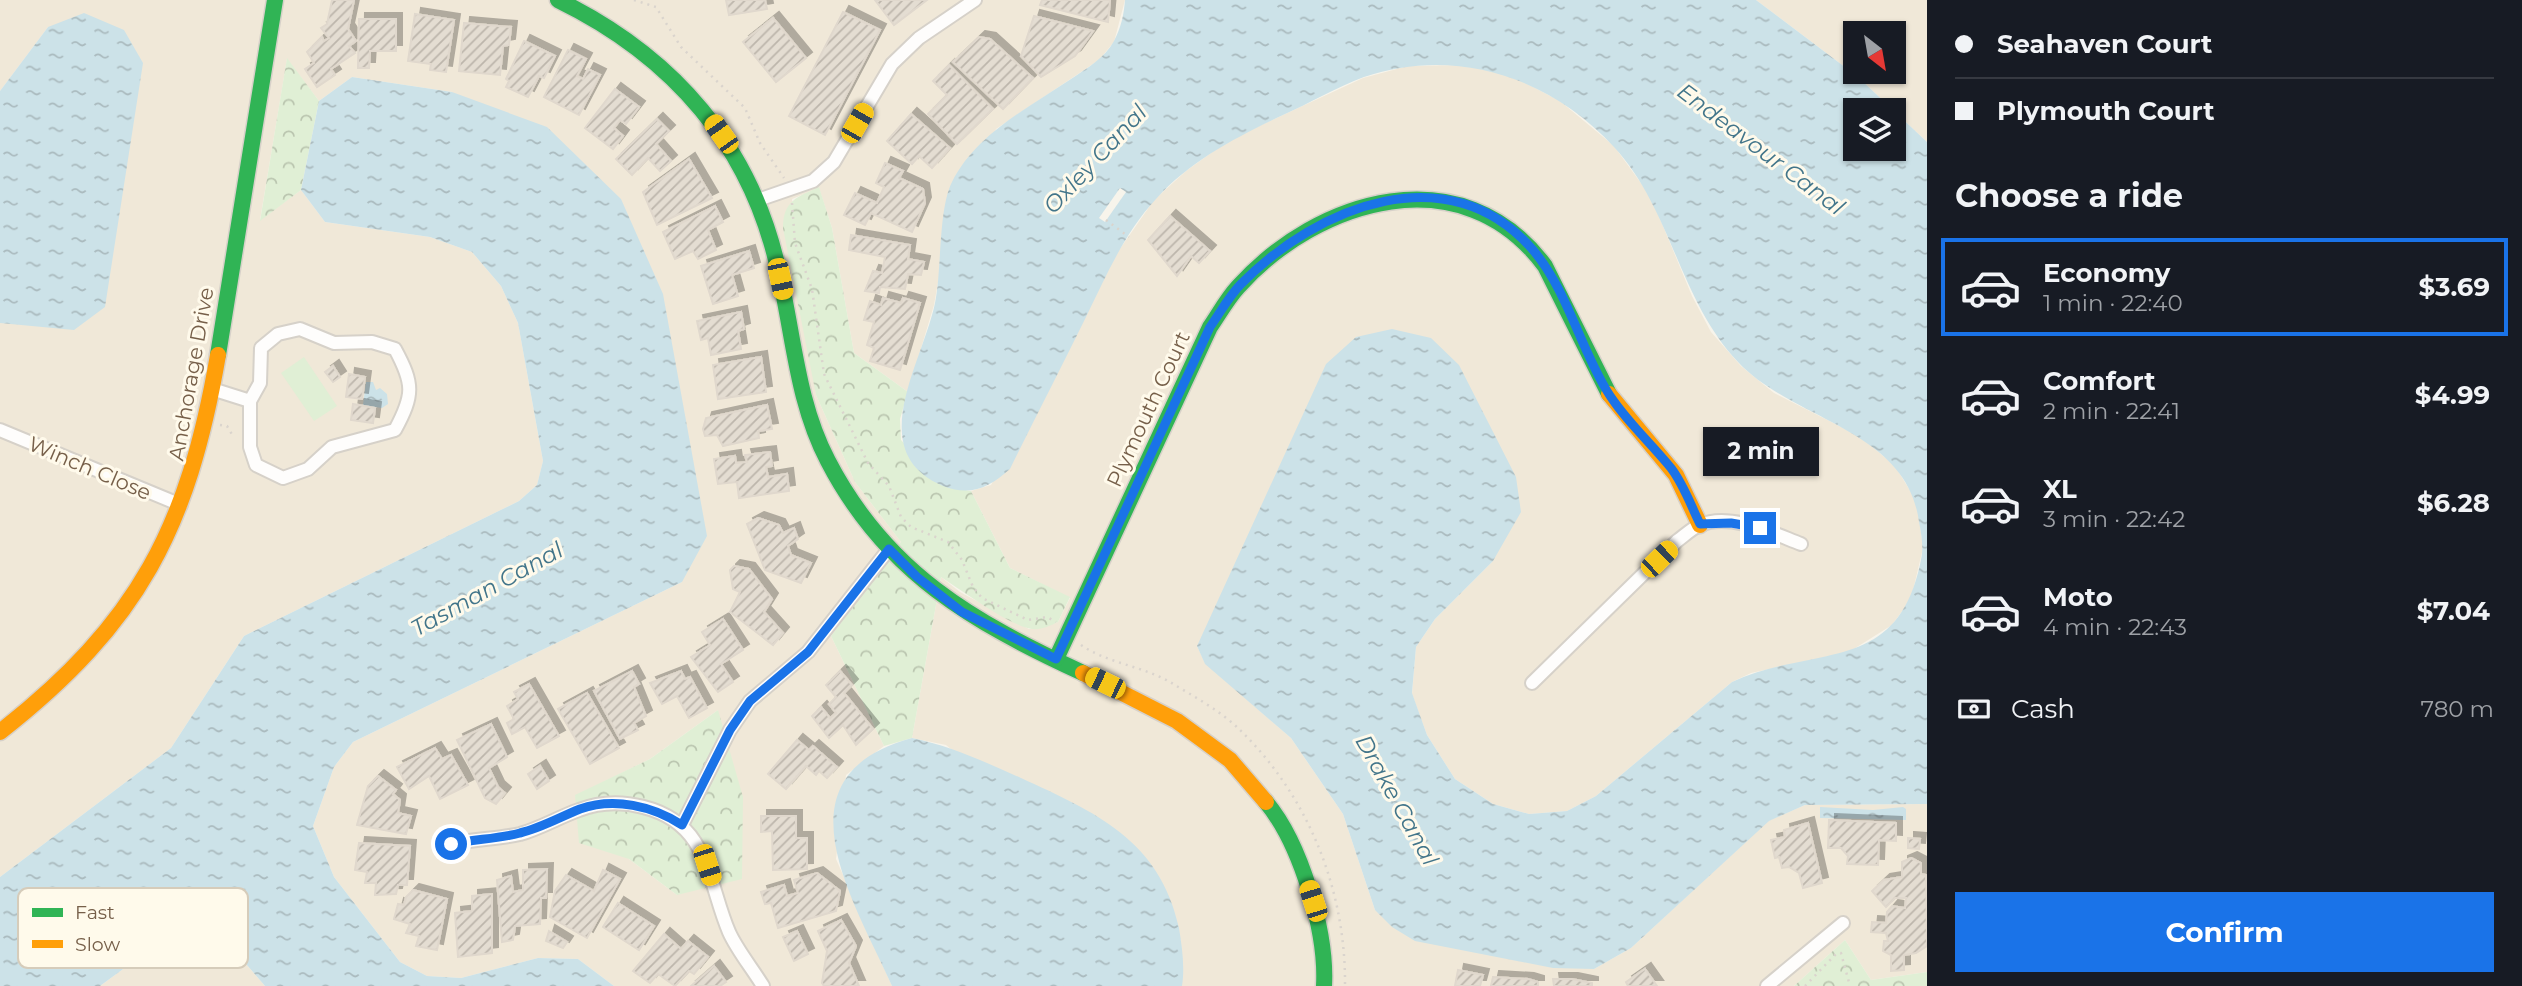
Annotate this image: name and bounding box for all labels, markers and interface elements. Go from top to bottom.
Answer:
north arrow [1843,21,1906,84]
map controls [1843,21,1906,161]
text: Seahaven Court [1997,28,2212,60]
water label: Endeavour Canal [1672,77,1851,222]
text: Plymouth Court [1997,95,2214,127]
water label: Oxley Canal [1037,98,1153,219]
button: layers [1843,98,1906,161]
car [838,100,877,146]
car [701,111,742,157]
text: Choose a ride [1955,176,2183,215]
car [766,256,795,302]
icon: car [1959,256,2022,319]
text: Economy [2043,257,2170,289]
text: $3.69 [2419,271,2490,303]
street label: Anchorage Drive [163,285,219,463]
text: 1 min · 22:40 [2043,289,2183,317]
street label: Plymouth Court [1101,327,1195,491]
icon: car [1959,364,2022,427]
text: Comfort [2043,365,2155,397]
text: $4.99 [2415,379,2490,411]
text: 2 min · 22:41 [2043,397,2180,425]
callout: 2 min [1702,426,1818,476]
street label: Winch Close [25,431,155,505]
text: 2 min [1727,437,1795,465]
icon: car [1959,472,2022,535]
text: XL [2043,473,2077,505]
text: $6.28 [2417,487,2490,519]
text: 3 min · 22:42 [2043,505,2185,533]
route end [1744,512,1776,544]
water label: Tasman Canal [406,535,569,642]
car [1637,537,1682,581]
icon: car [1959,580,2022,643]
text: Moto [2043,581,2113,613]
text: $7.04 [2417,595,2490,627]
text: 4 min · 22:43 [2043,613,2187,641]
car [1082,664,1129,702]
icon: cash [1955,690,1993,728]
text: Cash [2011,693,2075,725]
text: 780 m [2421,695,2494,723]
water label: Drake Canal [1349,730,1445,871]
route start [435,828,467,860]
car [691,842,724,888]
car [1297,878,1330,924]
legend [18,888,248,968]
button: Confirm [1955,892,2494,972]
text: Fast [75,901,115,924]
text: Slow [75,933,120,956]

